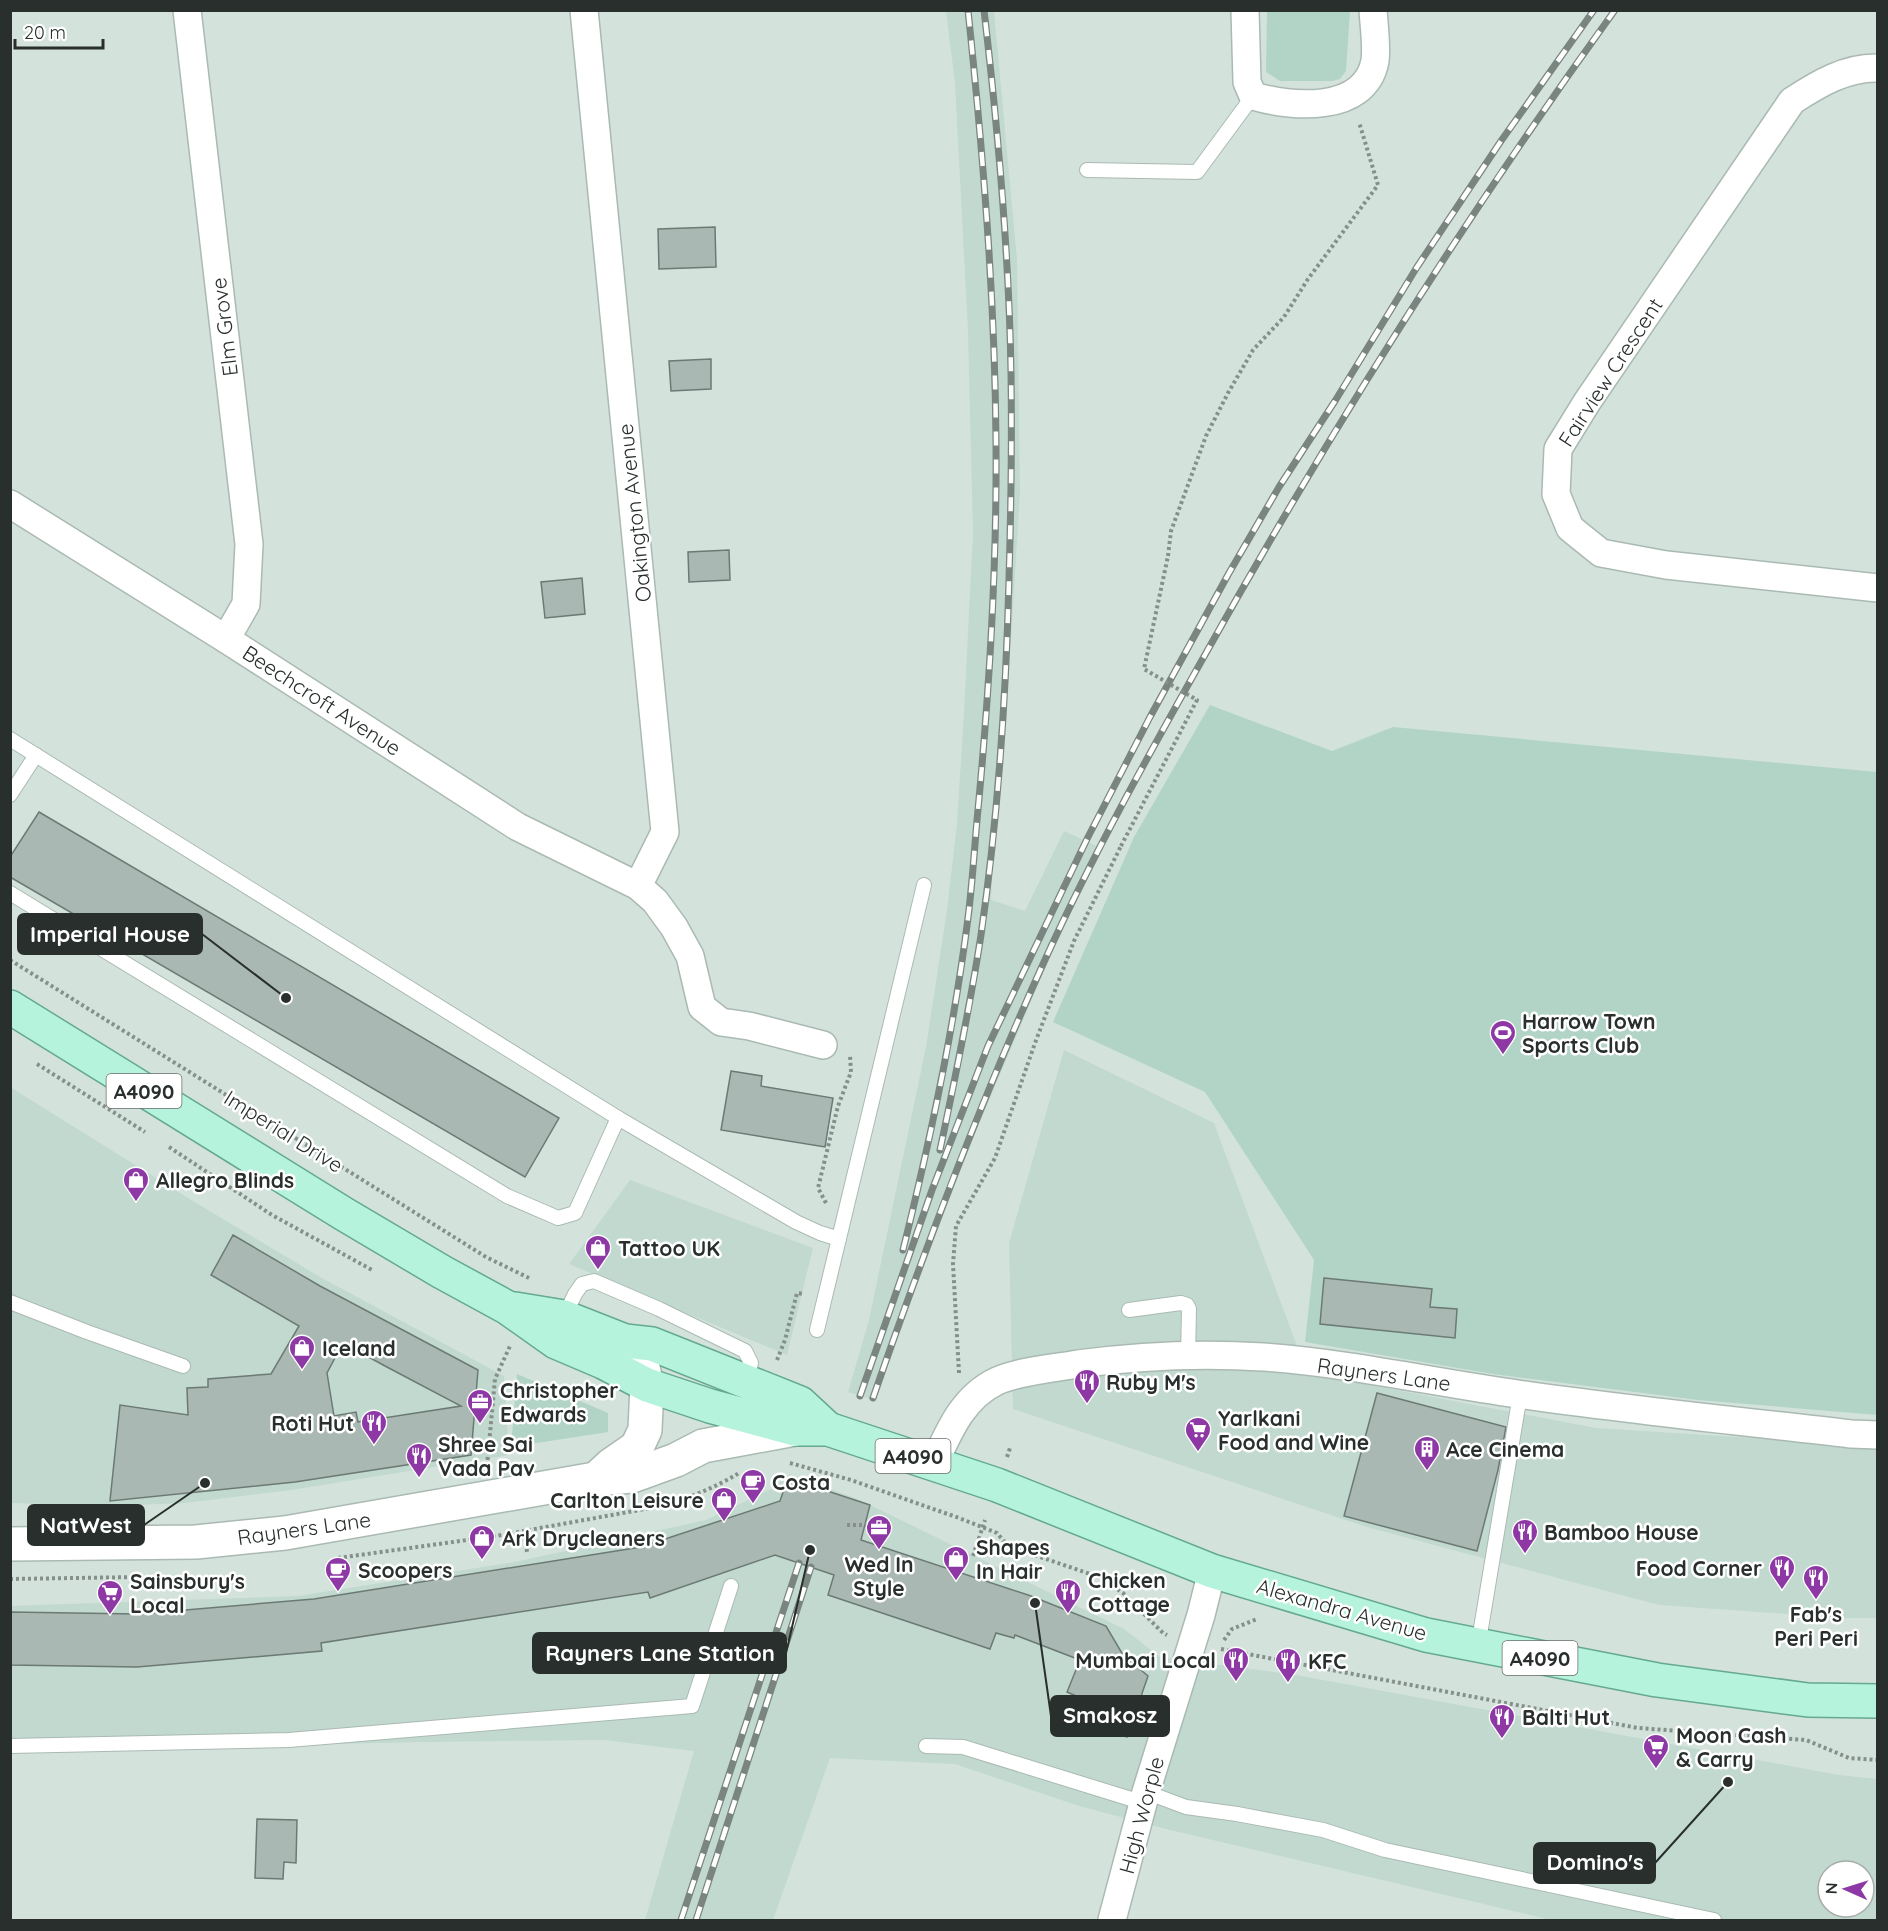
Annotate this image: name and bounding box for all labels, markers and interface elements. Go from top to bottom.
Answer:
scale bar [15,12,104,50]
text: 20 m [24,21,66,44]
street label: Elm Grove [205,276,243,378]
street label: Fairview Crescent [1552,293,1668,451]
street label: Oakington Avenue [612,423,656,603]
street label: Beechcroft Avenue [238,639,406,761]
callout: Imperial House [18,914,202,954]
text: Imperial House [30,920,190,948]
place label: Harrow Town Sports Club [1522,1008,1656,1058]
sports icon: Harrow Town Sports Club [1488,1018,1518,1056]
road number: A4090 [106,1074,182,1108]
street label: Imperial Drive [220,1084,348,1178]
shop icon: Allegro Blinds [121,1165,151,1203]
place label: Allegro Blinds [156,1167,294,1193]
shop icon: Tattoo UK [583,1233,613,1271]
place label: Tattoo UK [618,1235,720,1261]
shop icon: Iceland [287,1333,317,1371]
place label: Iceland [322,1335,396,1361]
street label: Rayners Lane [1316,1352,1452,1396]
restaurant icon: Ruby M's [1072,1367,1102,1405]
place label: Ruby M's [1106,1369,1196,1395]
place label: Christopher Edwards [500,1377,618,1427]
office icon: Christopher Edwards [465,1387,495,1425]
place label: Yarlkani Food and Wine [1218,1405,1369,1455]
restaurant icon: Roti Hut [359,1408,389,1446]
place label: Roti Hut [271,1410,354,1436]
supermarket icon: Yarlkani Food and Wine [1183,1415,1213,1453]
place label: Shree Sai Vada Pav [438,1431,535,1481]
building icon: Ace Cinema [1412,1434,1442,1472]
place label: Ace Cinema [1446,1436,1564,1462]
road number: A4090 [876,1439,950,1473]
restaurant icon: Shree Sai Vada Pav [404,1441,434,1479]
cafe icon: Costa [738,1467,768,1505]
place label: Costa [772,1469,830,1495]
shop icon: Carlton Leisure [709,1485,739,1523]
place label: Carlton Leisure [550,1487,704,1513]
callout: NatWest [28,1505,144,1545]
street label: Rayners Lane [236,1506,372,1550]
text: NatWest [40,1511,132,1539]
office icon: Wed In Style [864,1513,894,1551]
restaurant icon: Bamboo House [1510,1517,1540,1555]
place label: Bamboo House [1544,1519,1699,1545]
shop icon: Ark Drycleaners [467,1523,497,1561]
place label: Ark Drycleaners [502,1525,665,1551]
place label: Shapes In Hair [976,1534,1050,1584]
shop icon: Shapes In Hair [941,1544,971,1582]
place label: Wed In Style [844,1551,914,1601]
restaurant icon: Food Corner [1767,1553,1797,1591]
cafe icon: Scoopers [323,1555,353,1593]
place label: Food Corner [1636,1555,1762,1581]
place label: Scoopers [358,1557,452,1583]
restaurant icon: Fab's Peri Peri [1801,1563,1831,1601]
place label: Chicken Cottage [1088,1567,1170,1617]
place label: Sainsbury's Local [130,1568,245,1618]
street label: Alexandra Avenue [1254,1572,1430,1646]
restaurant icon: Chicken Cottage [1053,1577,1083,1615]
supermarket icon: Sainsbury's Local [95,1578,125,1616]
place label: Fab's Peri Peri [1774,1601,1858,1651]
callout: Rayners Lane Station [533,1633,786,1673]
text: Rayners Lane Station [545,1639,775,1667]
road number: A4090 [1502,1641,1578,1675]
restaurant icon: Mumbai Local [1221,1645,1251,1683]
restaurant icon: KFC [1273,1646,1303,1684]
place label: Mumbai Local [1075,1647,1216,1673]
place label: KFC [1308,1648,1347,1674]
callout: Smakosz [1051,1696,1169,1736]
text: Smakosz [1063,1701,1157,1729]
restaurant icon: Balti Hut [1487,1702,1517,1740]
place label: Balti Hut [1522,1704,1610,1730]
place label: Moon Cash & Carry [1676,1722,1787,1772]
supermarket icon: Moon Cash & Carry [1641,1732,1671,1770]
street label: High Worple [1113,1754,1169,1876]
callout: Domino's [1534,1843,1655,1883]
text: Domino's [1546,1848,1644,1876]
north arrow [1816,1859,1876,1919]
text: N [1821,1882,1841,1895]

